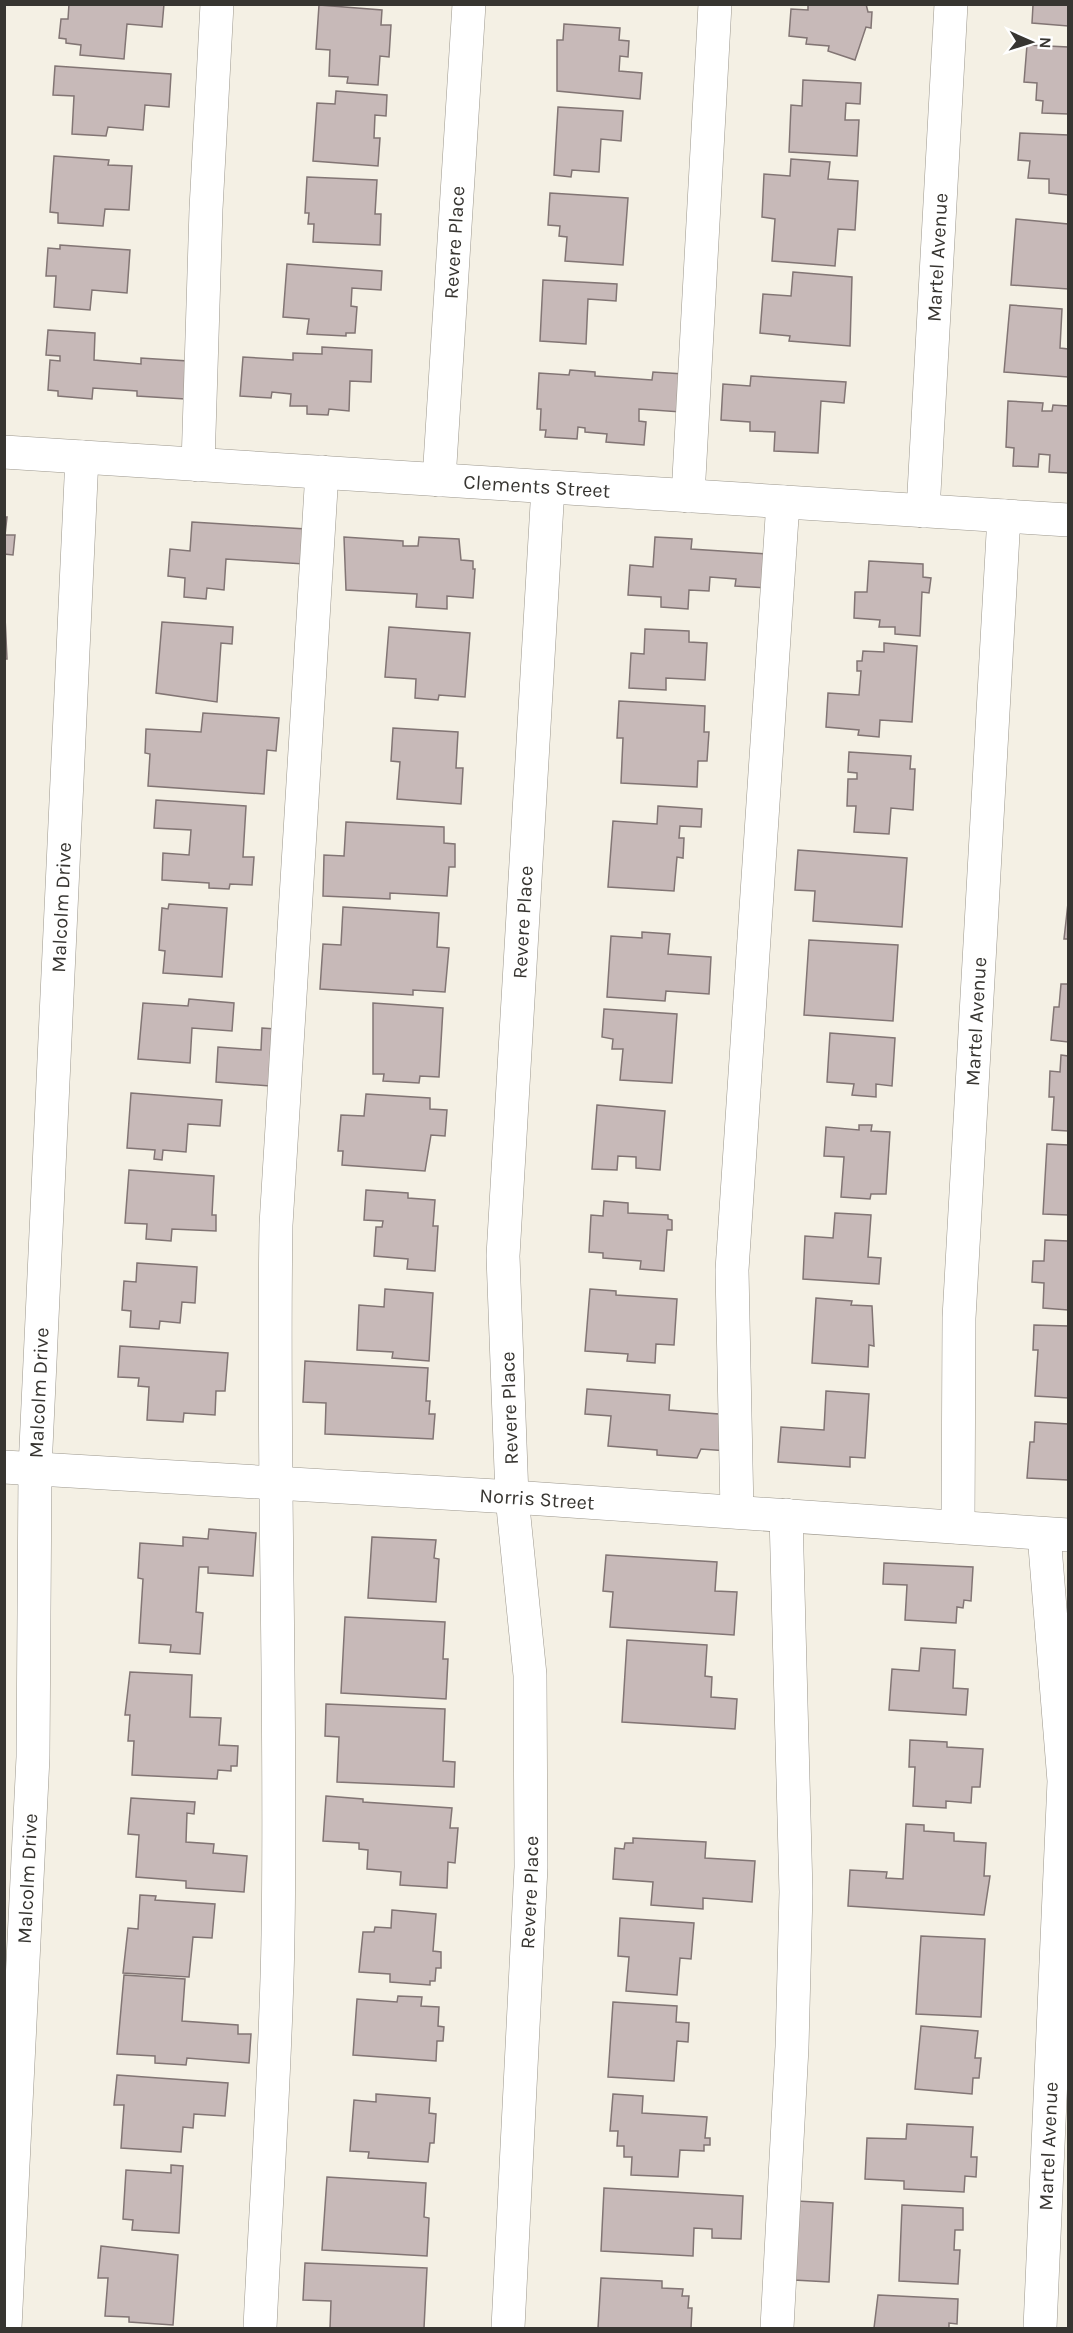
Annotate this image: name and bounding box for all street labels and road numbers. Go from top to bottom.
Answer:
street label: Revere Place [439,185,470,300]
street label: Martel Avenue [922,192,953,323]
street label: Clements Street [463,470,611,503]
street label: Malcolm Drive [47,842,76,973]
street label: Revere Place [508,865,538,980]
street label: Martel Avenue [961,956,991,1087]
street label: Malcolm Drive [25,1327,54,1459]
street label: Revere Place [496,1351,523,1465]
street label: Norris Street [479,1484,596,1515]
street label: Malcolm Drive [13,1813,42,1944]
street label: Revere Place [516,1836,543,1950]
street label: Martel Avenue [1034,2081,1063,2211]

